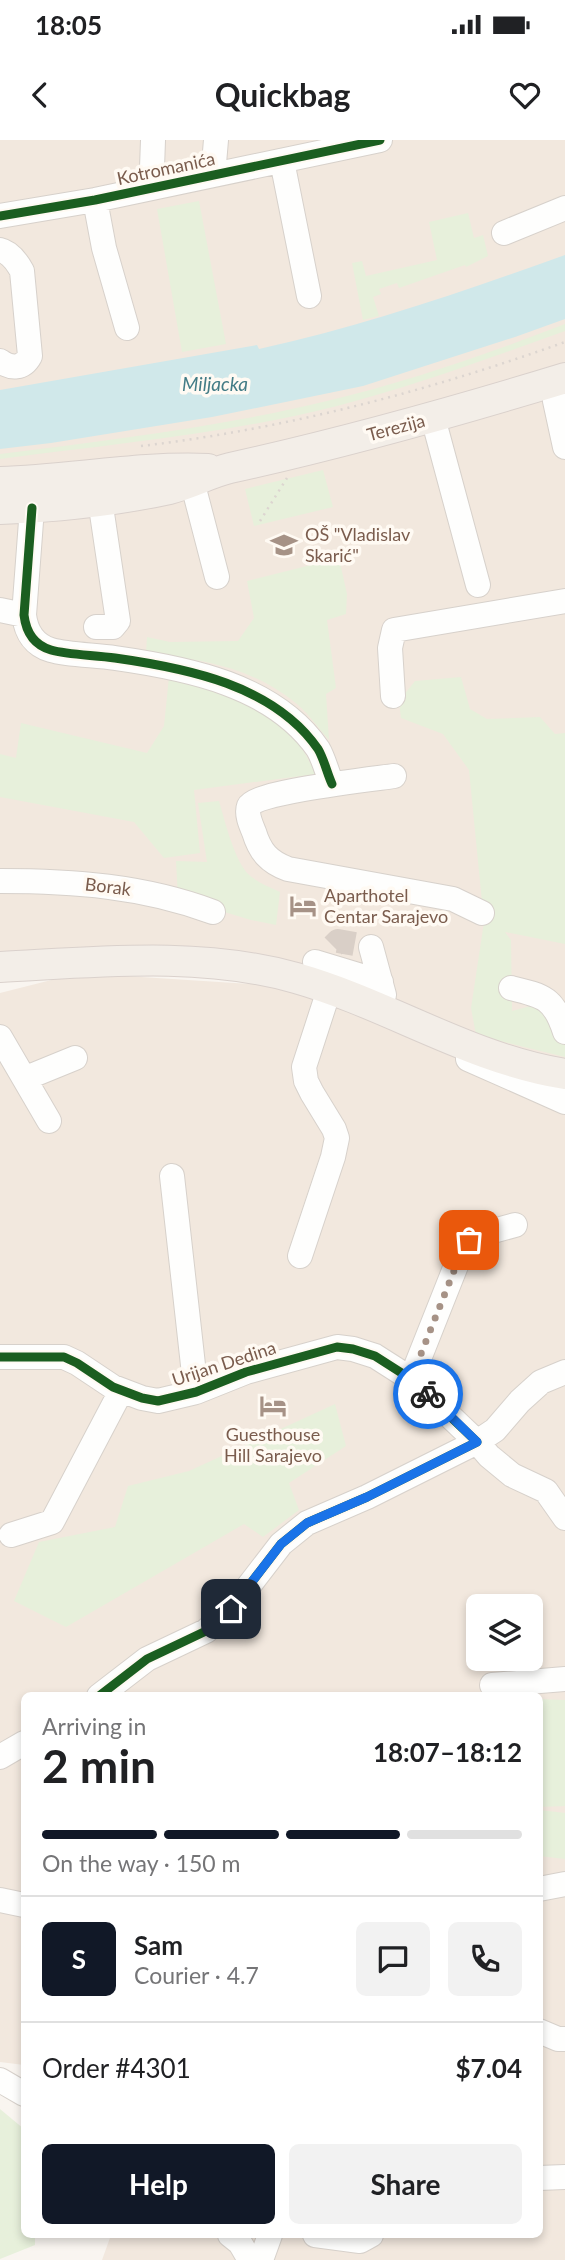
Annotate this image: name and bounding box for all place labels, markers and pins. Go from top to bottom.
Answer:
place label: OŠ "Vladislav Skarić" [305,523,411,566]
school or university icon: OŠ "Vladislav Skarić" [269,530,299,560]
place label: Aparthotel Centar Sarajevo [324,884,448,927]
hotel icon: Aparthotel Centar Sarajevo [288,891,318,921]
pin [439,1210,499,1270]
hotel icon: Guesthouse Hill Sarajevo [258,1391,288,1421]
place label: Guesthouse Hill Sarajevo [224,1423,322,1466]
pin [201,1579,261,1639]

